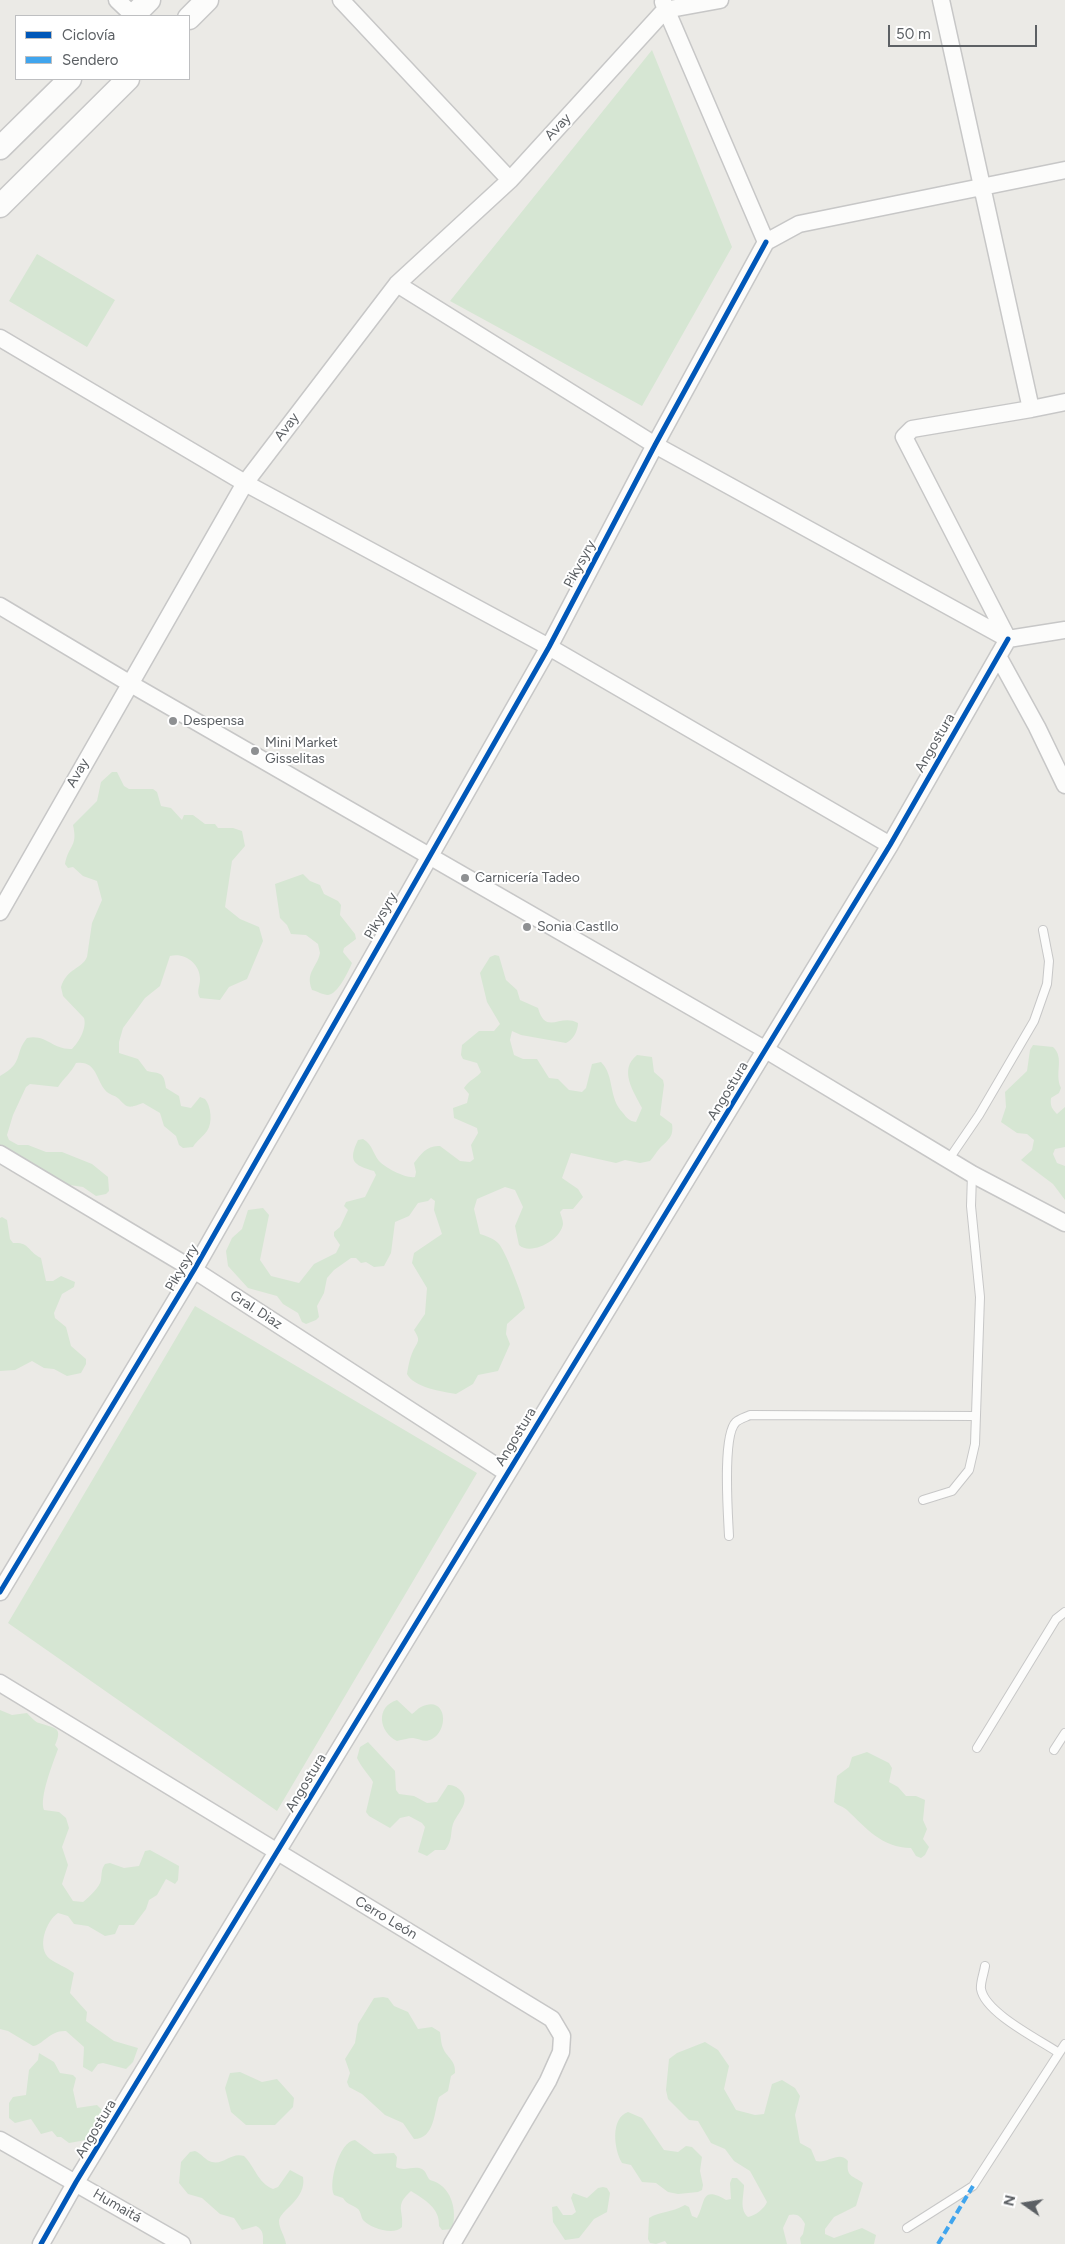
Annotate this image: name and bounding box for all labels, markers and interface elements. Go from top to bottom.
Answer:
legend [15,15,190,80]
scale bar [890,15,1039,47]
text: 50 m [896,25,931,43]
text: Ciclovía [62,26,115,44]
text: Sendero [62,51,119,69]
street label: Avay [541,110,575,144]
street label: Avay [271,410,303,444]
street label: Pikysyry [560,537,600,591]
street label: Angostura [911,711,959,775]
place label: Despensa [183,713,244,729]
marker: Despensa [167,715,179,727]
place label: Mini Market Gisselitas [265,735,338,768]
marker: Mini Market Gisselitas [249,745,261,757]
street label: Avay [63,755,93,791]
place label: Carnicería Tadeo [475,870,580,886]
marker: Carnicería Tadeo [459,872,471,884]
street label: Pikysyry [361,890,401,942]
place label: Sonia Castllo [537,919,619,935]
marker: Sonia Castllo [521,921,533,933]
street label: Angostura [704,1059,752,1123]
street label: Pikysyry [162,1242,202,1294]
street label: Gral. Diaz [227,1287,285,1333]
street label: Angostura [492,1405,540,1469]
street label: Angostura [282,1751,330,1815]
street label: Cerro León [352,1893,420,1943]
street label: Angostura [72,2097,120,2161]
north arrow [1000,2179,1050,2229]
street label: Humaitá [90,2185,144,2227]
text: N [1000,2193,1019,2208]

